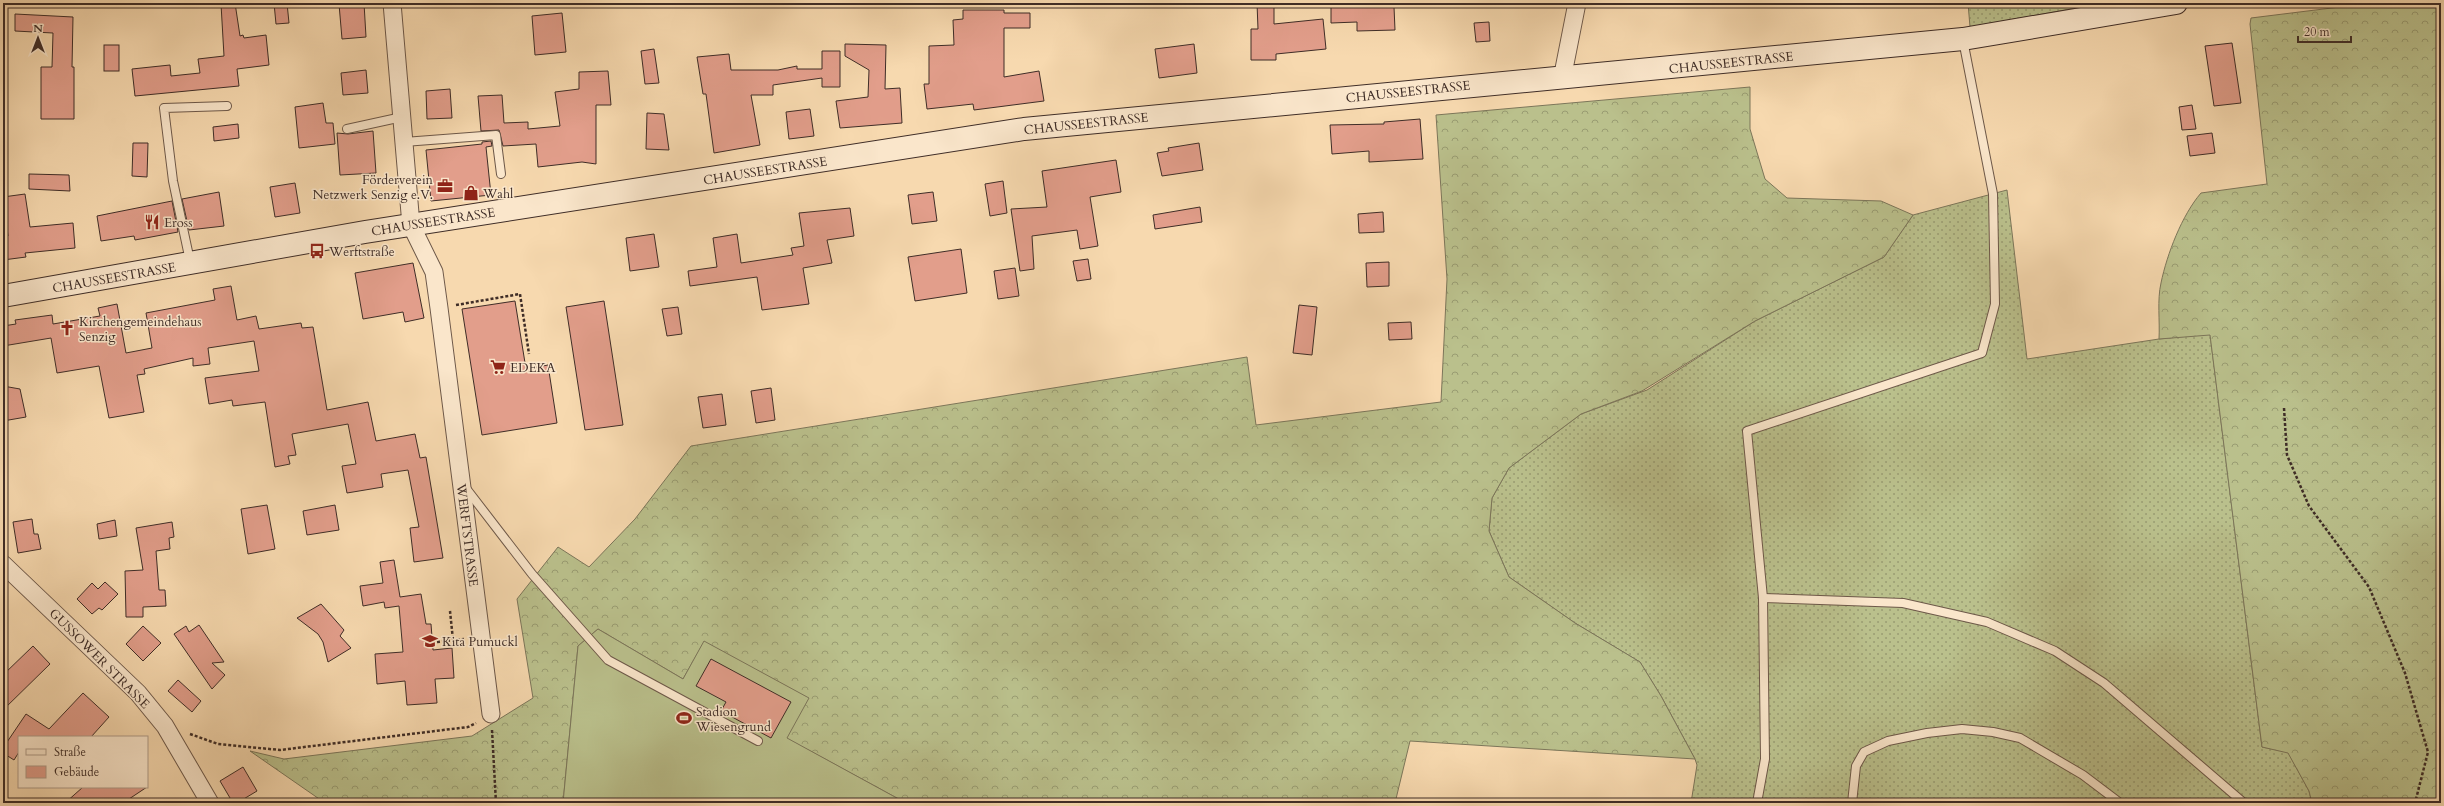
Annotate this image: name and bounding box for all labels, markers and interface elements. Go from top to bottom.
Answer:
north arrow [18,18,58,58]
scale bar [2298,18,2351,44]
text: N [33,21,43,36]
text: 20 m [2304,24,2331,40]
street label: CHAUSSEESTRASSE [1668,48,1794,78]
street label: CHAUSSEESTRASSE [1345,77,1471,107]
street label: CHAUSSEESTRASSE [1023,109,1149,139]
street label: CHAUSSEESTRASSE [702,152,828,190]
place label: Förderverein Netzwerk Senzig e.V. [312,171,434,204]
office icon: Förderverein Netzwerk Senzig e.V. [436,177,454,195]
shop icon: Wahl [462,184,480,202]
place label: Wahl [482,185,514,203]
street label: CHAUSSEESTRASSE [370,203,496,241]
restaurant icon: Eross [143,213,161,231]
place label: Eross [164,214,193,232]
bus stop icon: Werftstraße [308,242,326,260]
place label: Werftstraße [328,243,395,261]
street label: CHAUSSEESTRASSE [51,258,177,298]
place label: Kirchengemeindehaus Senzig [79,313,202,346]
church icon: Kirchengemeindehaus Senzig [58,319,76,337]
supermarket icon: EDEKA [489,358,507,376]
place label: EDEKA [510,359,556,377]
street label: WERFTSTRASSE [452,482,482,588]
street label: GUSSOWER STRASSE [45,604,154,713]
school or university icon: Kita Pumuckl [421,632,439,650]
place label: Kita Pumuckl [442,633,518,651]
place label: Stadion Wiesengrund [695,703,771,736]
sports icon: Stadion Wiesengrund [675,709,693,727]
legend [18,736,148,788]
text: Straße [54,744,86,760]
text: Gebäude [54,764,99,780]

